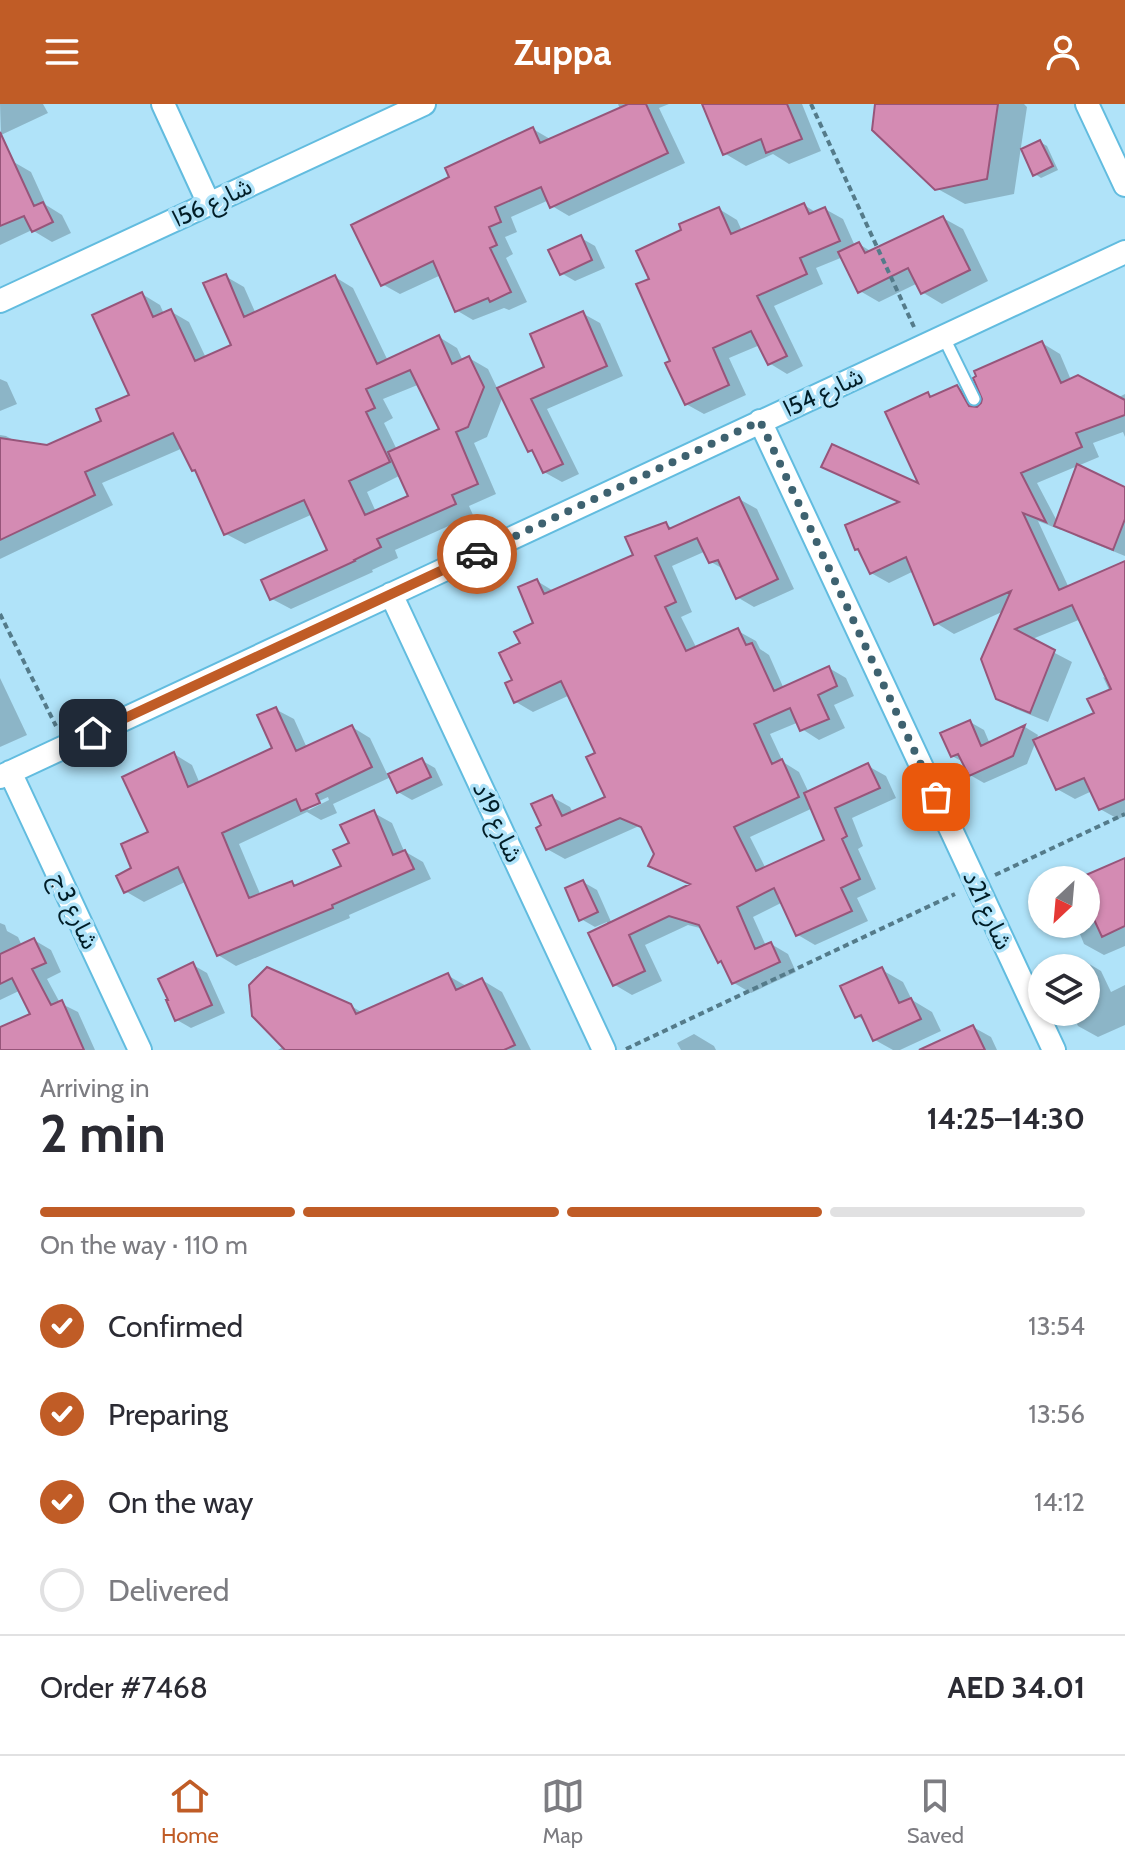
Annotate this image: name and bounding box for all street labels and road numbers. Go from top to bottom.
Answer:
street label: شارع 56ا [168,171,258,236]
street label: شارع 54ا [778,361,869,426]
street label: شارع 19د [464,777,529,868]
street label: شارع 21د [954,866,1019,955]
street label: شارع 3ج [42,868,105,955]

